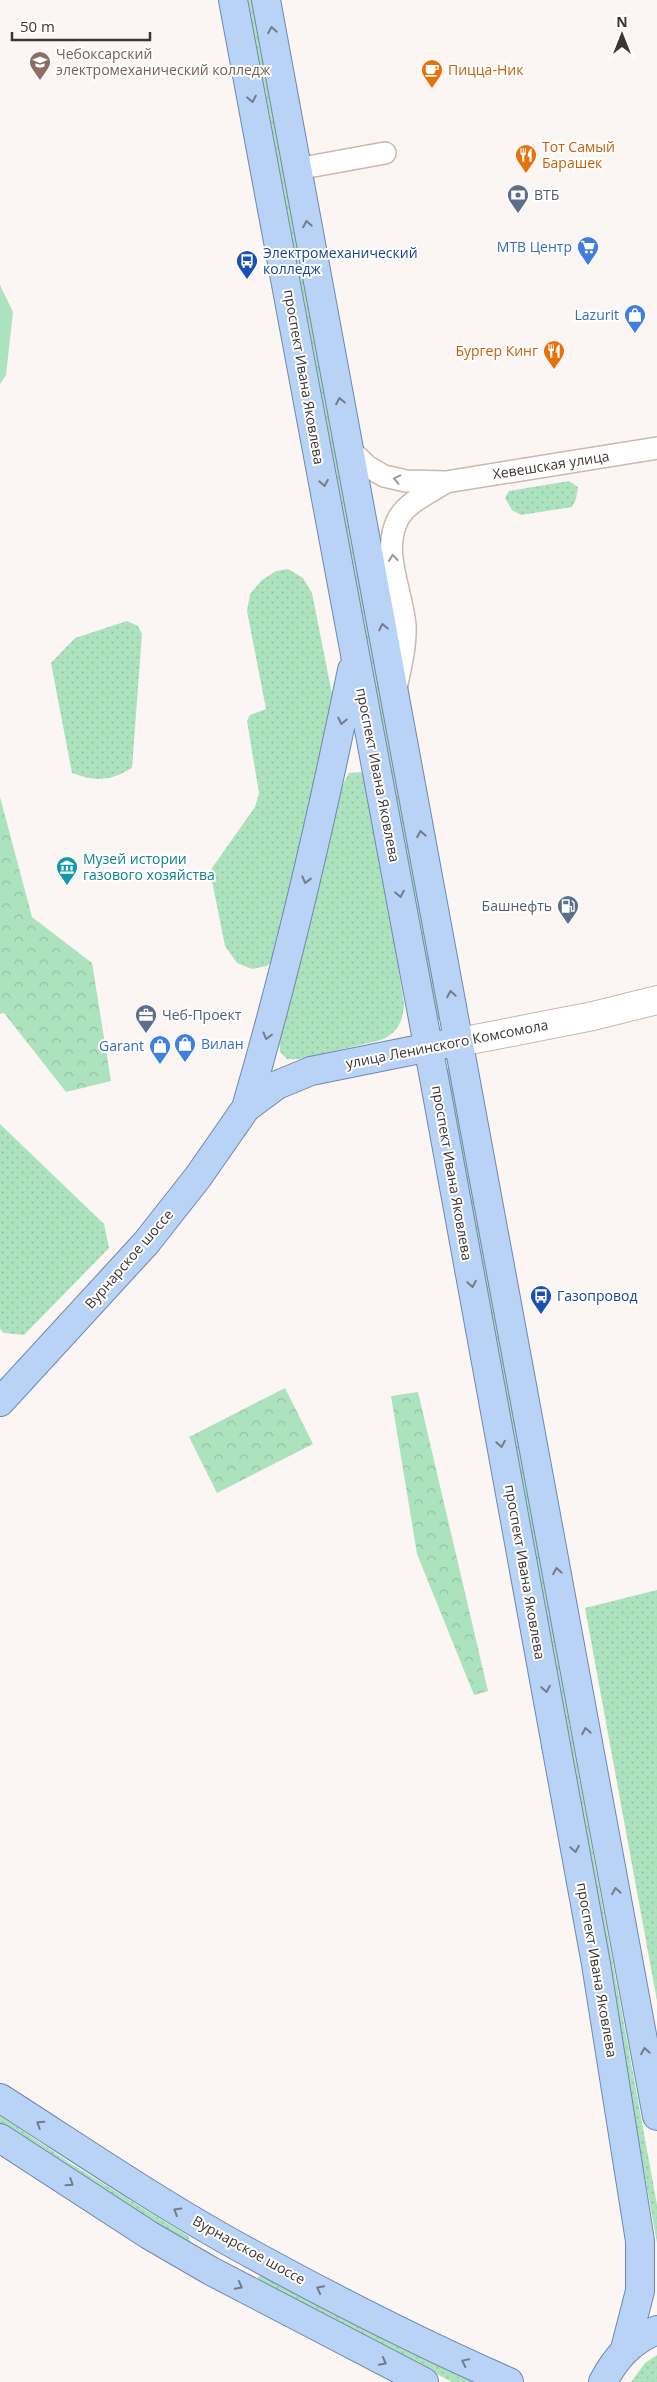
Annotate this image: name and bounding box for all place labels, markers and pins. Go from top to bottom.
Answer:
place label: Чебоксарский электромеханический колледж [56,44,271,79]
school or university icon: Чебоксарский электромеханический колледж [28,50,52,81]
cafe icon: Пицца-Ник [420,58,444,89]
place label: Пицца-Ник [448,60,524,79]
place label: Тот Самый Барашек [542,137,615,172]
restaurant icon: Тот Самый Барашек [514,143,538,174]
bank icon: ВТБ [506,183,530,214]
place label: ВТБ [534,185,559,204]
supermarket icon: МТВ Центр [576,235,600,266]
place label: МТВ Центр [497,237,572,256]
place label: Электромеханический колледж [263,243,418,278]
bus stop icon: Электромеханический колледж [235,249,259,280]
shop icon: Lazurit [623,303,647,334]
place label: Lazurit [575,305,619,324]
restaurant icon: Бургер Кинг [542,339,566,370]
place label: Бургер Кинг [455,341,538,360]
place label: Музей истории газового хозяйства [83,849,215,884]
museum icon: Музей истории газового хозяйства [55,855,79,886]
fuel station icon: Башнефть [556,894,580,925]
place label: Башнефть [482,896,552,915]
office icon: Чеб-Проект [134,1003,158,1034]
place label: Чеб-Проект [162,1005,242,1024]
shop icon: Вилан [173,1032,197,1063]
shop icon: Garant [148,1034,172,1065]
place label: Вилан [201,1034,244,1053]
place label: Garant [99,1036,144,1055]
bus stop icon: Газопровод [529,1284,553,1315]
place label: Газопровод [557,1286,637,1305]

